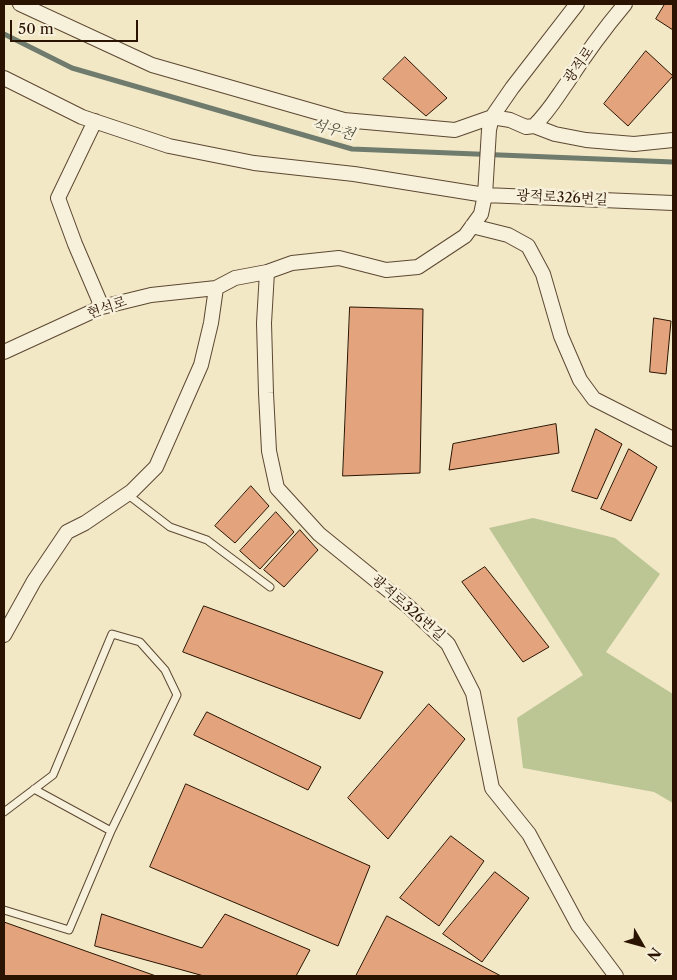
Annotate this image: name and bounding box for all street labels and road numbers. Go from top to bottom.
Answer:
street label: 광적로 [560,44,598,86]
street label: 광적로326번길 [516,187,608,209]
street label: 현석로 [85,293,129,323]
street label: 광적로326번길 [368,572,448,644]

